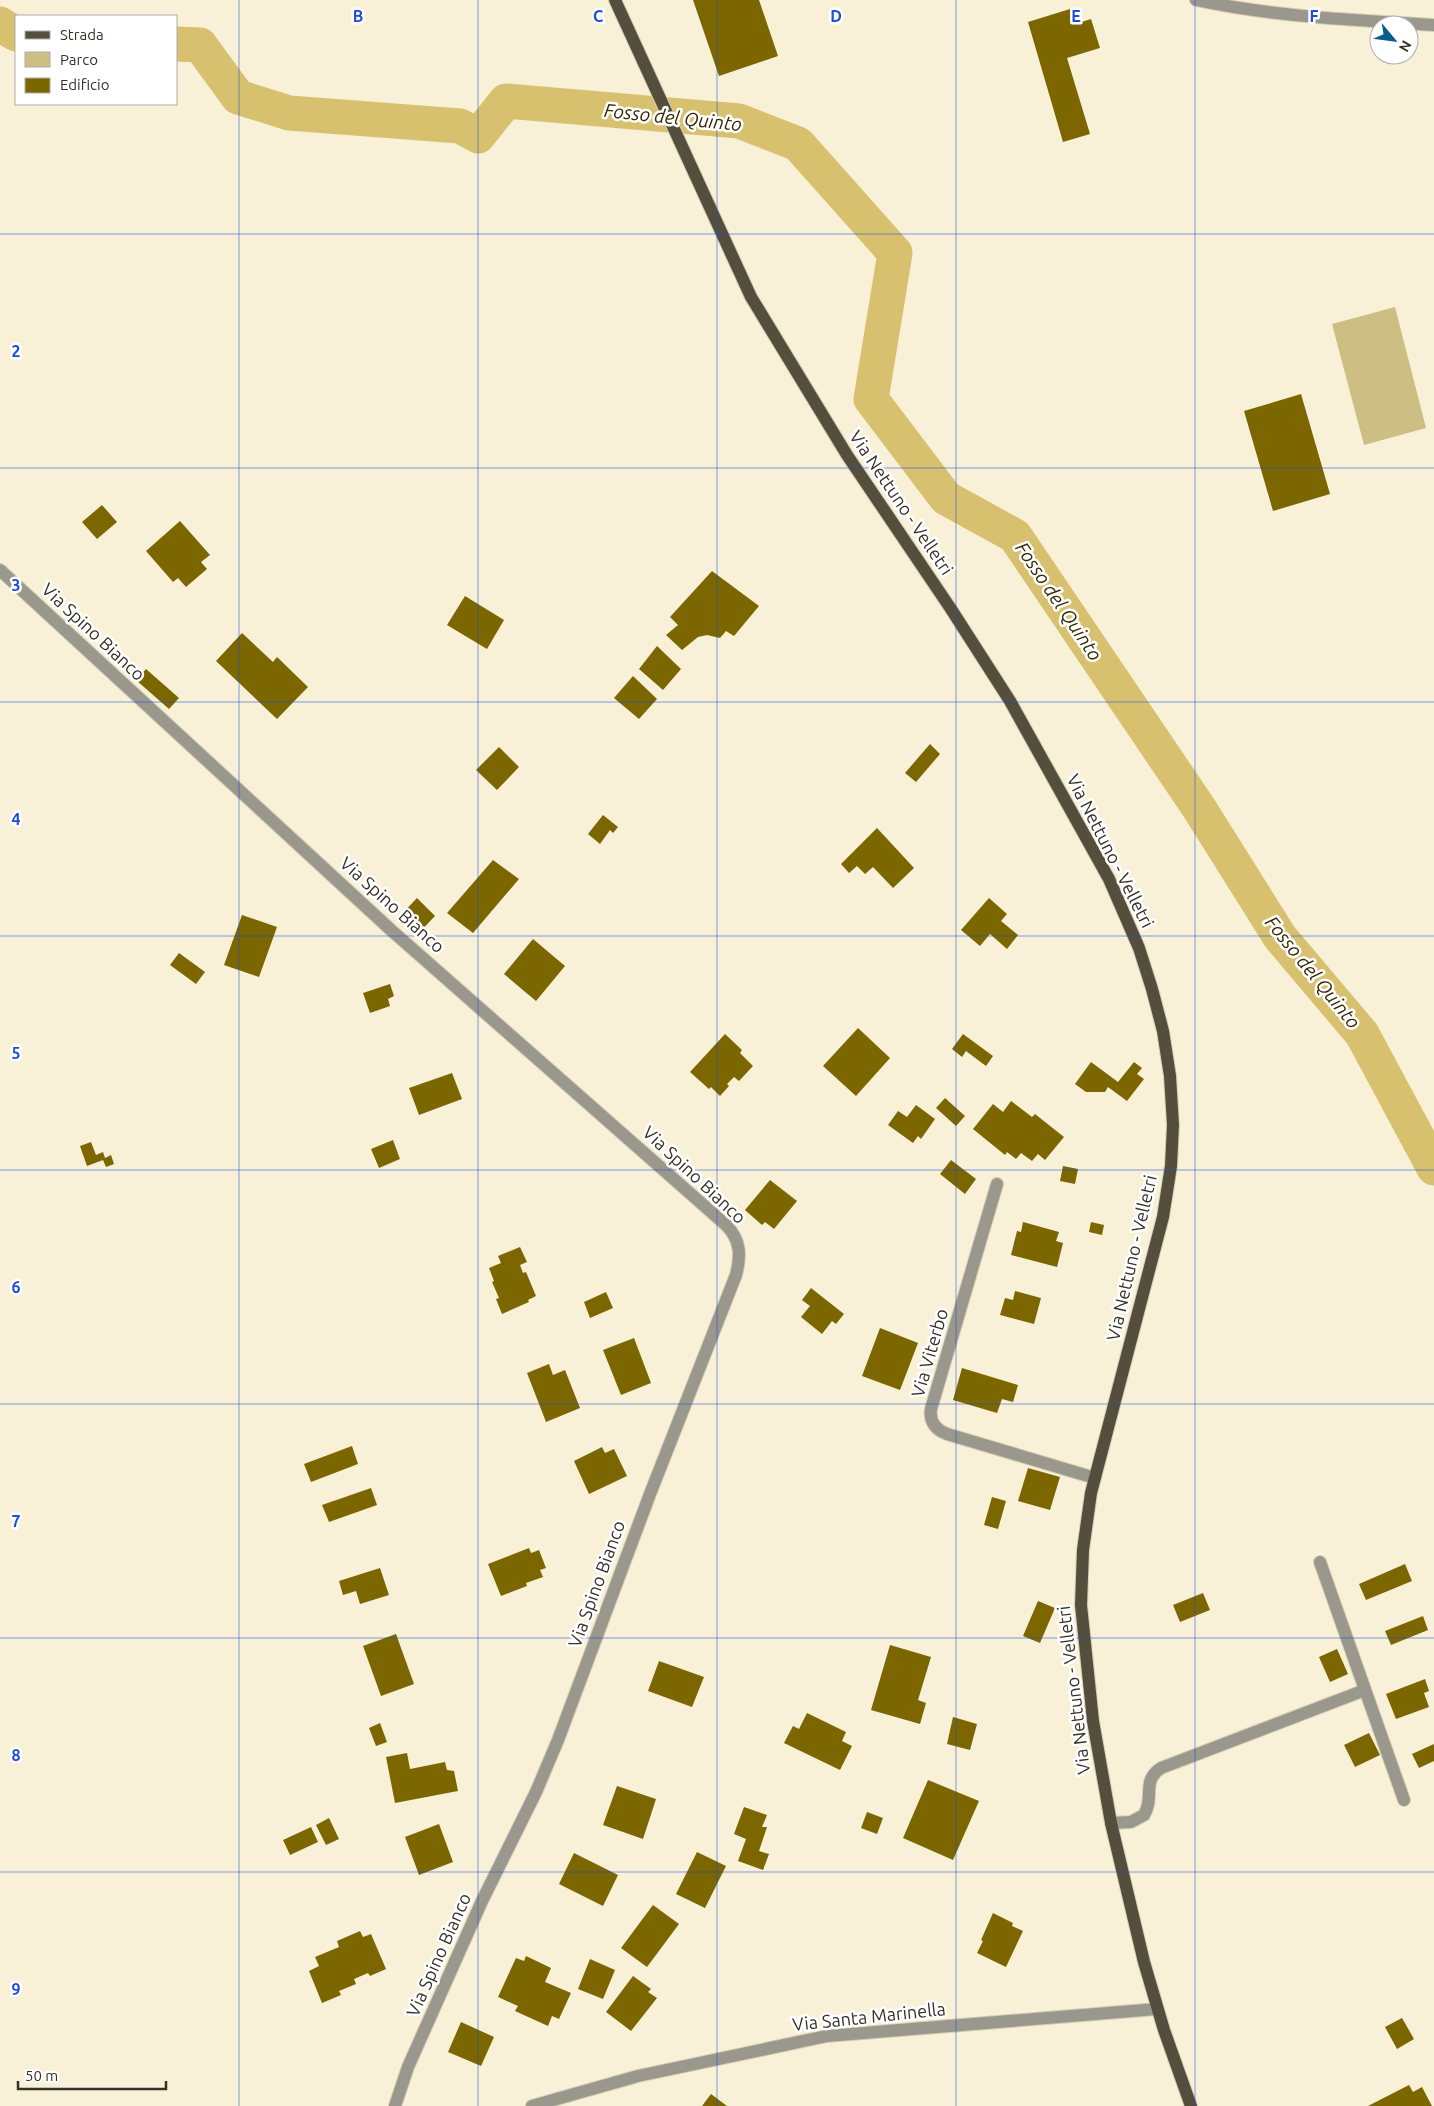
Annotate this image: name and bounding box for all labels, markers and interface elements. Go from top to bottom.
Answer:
text: B [353,7,363,25]
text: C [593,7,603,25]
text: D [830,7,842,25]
text: E [1071,7,1081,25]
text: F [1310,7,1319,25]
legend [15,15,178,105]
north arrow [1369,15,1419,65]
text: Strada [60,26,104,43]
text: N [1396,38,1415,55]
text: Parco [60,51,98,68]
text: Edificio [60,76,109,93]
water label: Fosso del Quinto [603,99,743,135]
text: 2 [11,342,21,360]
street label: Via Nettuno - Velletri [846,427,958,578]
water label: Fosso del Quinto [1011,538,1107,664]
text: 3 [11,576,21,594]
street label: Via Spino Bianco [38,579,149,684]
street label: Via Nettuno - Velletri [1063,770,1158,931]
text: 4 [11,810,21,828]
street label: Via Spino Bianco [336,852,449,956]
water label: Fosso del Quinto [1261,911,1365,1033]
text: 5 [11,1044,21,1062]
street label: Via Spino Bianco [639,1122,750,1227]
street label: Via Nettuno - Velletri [1102,1173,1160,1343]
text: 6 [11,1278,21,1296]
street label: Via Viterbo [907,1306,951,1399]
text: 7 [11,1512,21,1530]
street label: Via Spino Bianco [564,1518,628,1650]
street label: Via Nettuno - Velletri [1053,1605,1093,1775]
text: 8 [11,1746,21,1764]
street label: Via Spino Bianco [402,1890,474,2020]
text: 9 [11,1980,21,1998]
street label: Via Santa Marinella [791,1998,947,2034]
scale bar [18,2058,165,2090]
text: 50 m [25,2067,58,2084]

